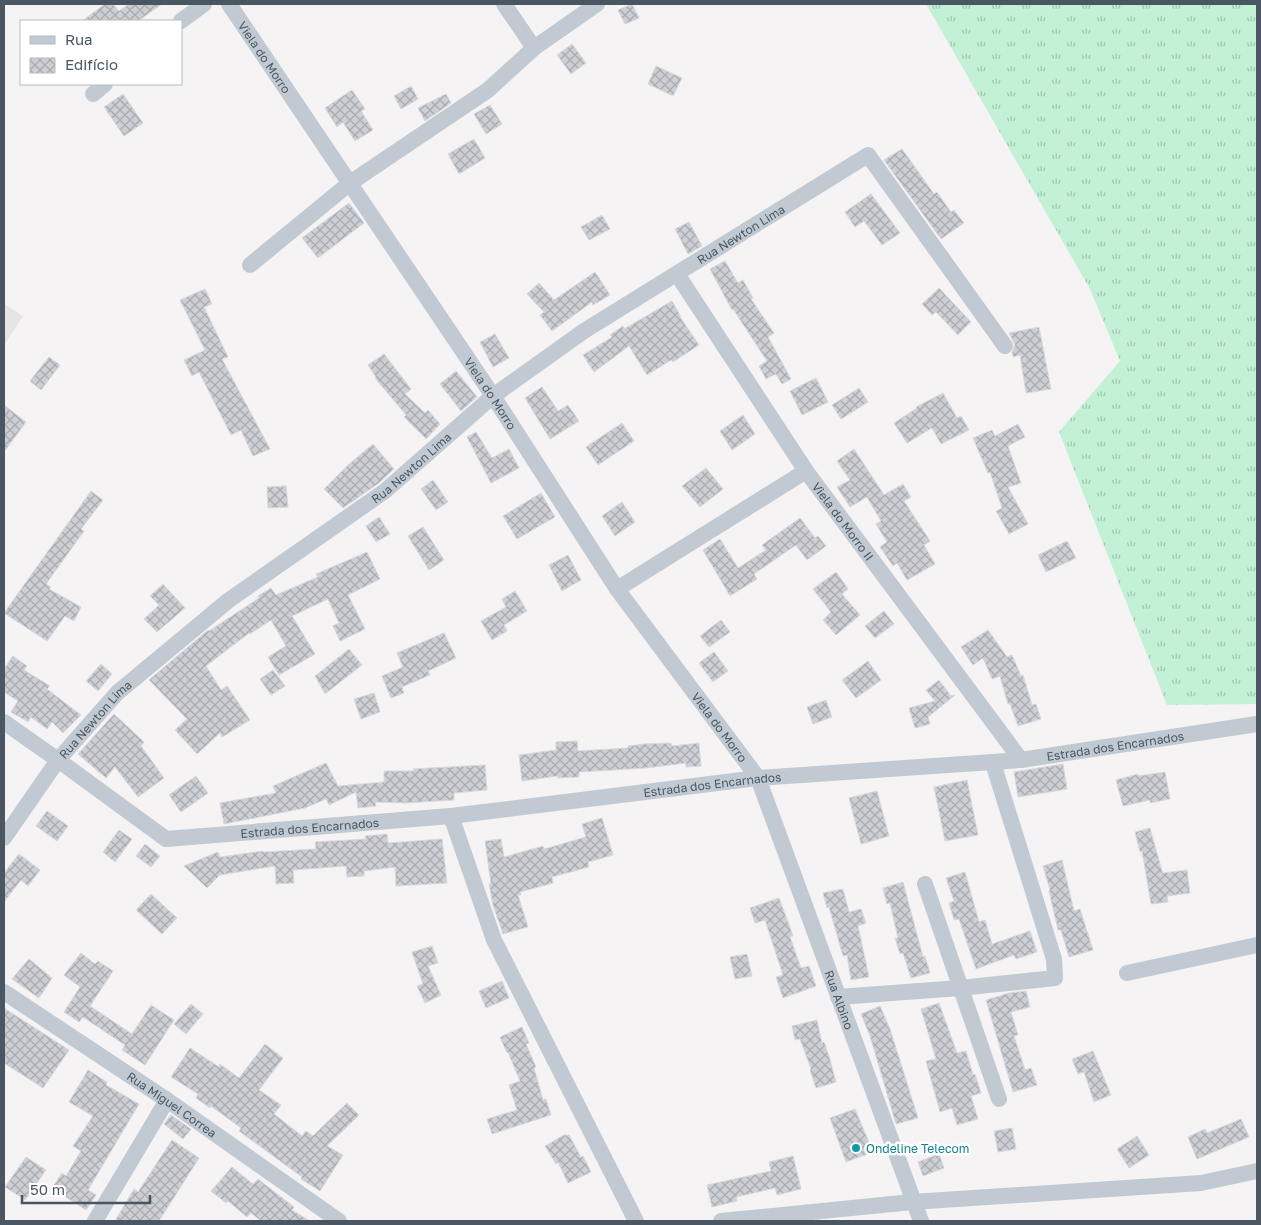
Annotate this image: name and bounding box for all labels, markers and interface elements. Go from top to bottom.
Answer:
street label: Viela do Morro [235,18,294,96]
legend [20,20,182,85]
text: Rua [65,30,92,48]
text: Edifício [65,55,118,73]
street label: Rua Newton Lima [694,201,787,267]
street label: Viela do Morro [461,354,520,432]
street label: Rua Newton Lima [368,429,454,506]
street label: Viela do Morro II [809,479,877,563]
street label: Rua Newton Lima [55,677,134,761]
street label: Viela do Morro [689,689,751,765]
street label: Estrada dos Encarnados [1045,728,1185,764]
street label: Estrada dos Encarnados [642,769,782,800]
street label: Estrada dos Encarnados [240,814,380,840]
street label: Rua Albino [822,968,857,1031]
street label: Rua Miguel Correa [124,1068,220,1140]
place label: Ondeline Telecom [866,1141,969,1156]
marker: Ondeline Telecom [850,1142,862,1154]
scale bar [22,1172,150,1204]
text: 50 m [30,1180,65,1198]

